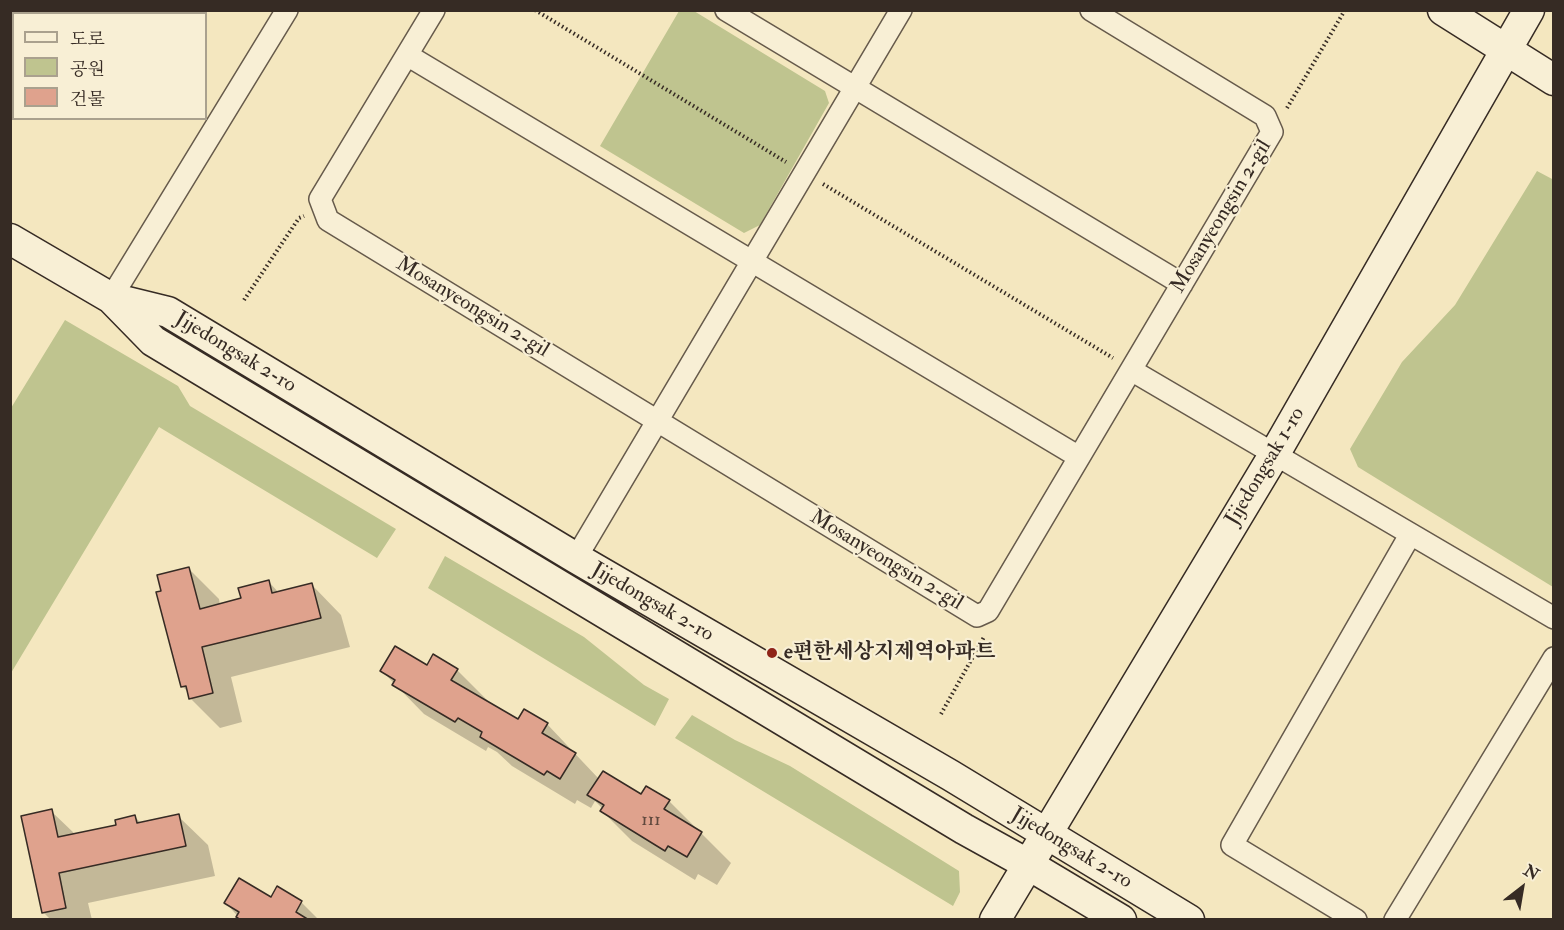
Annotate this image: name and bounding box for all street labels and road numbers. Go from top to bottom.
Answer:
street label: Mosanyeongsin 2-gil [1166,136,1278,298]
street label: Mosanyeongsin 2-gil [391,252,553,364]
street label: Jijedongsak 2-ro [170,307,300,399]
street label: Jijedongsak 1-ro [1221,403,1311,531]
street label: Mosanyeongsin 2-gil [805,505,967,617]
street label: Jijedongsak 2-ro [586,558,718,648]
street label: Jijedongsak 2-ro [1006,803,1136,895]

